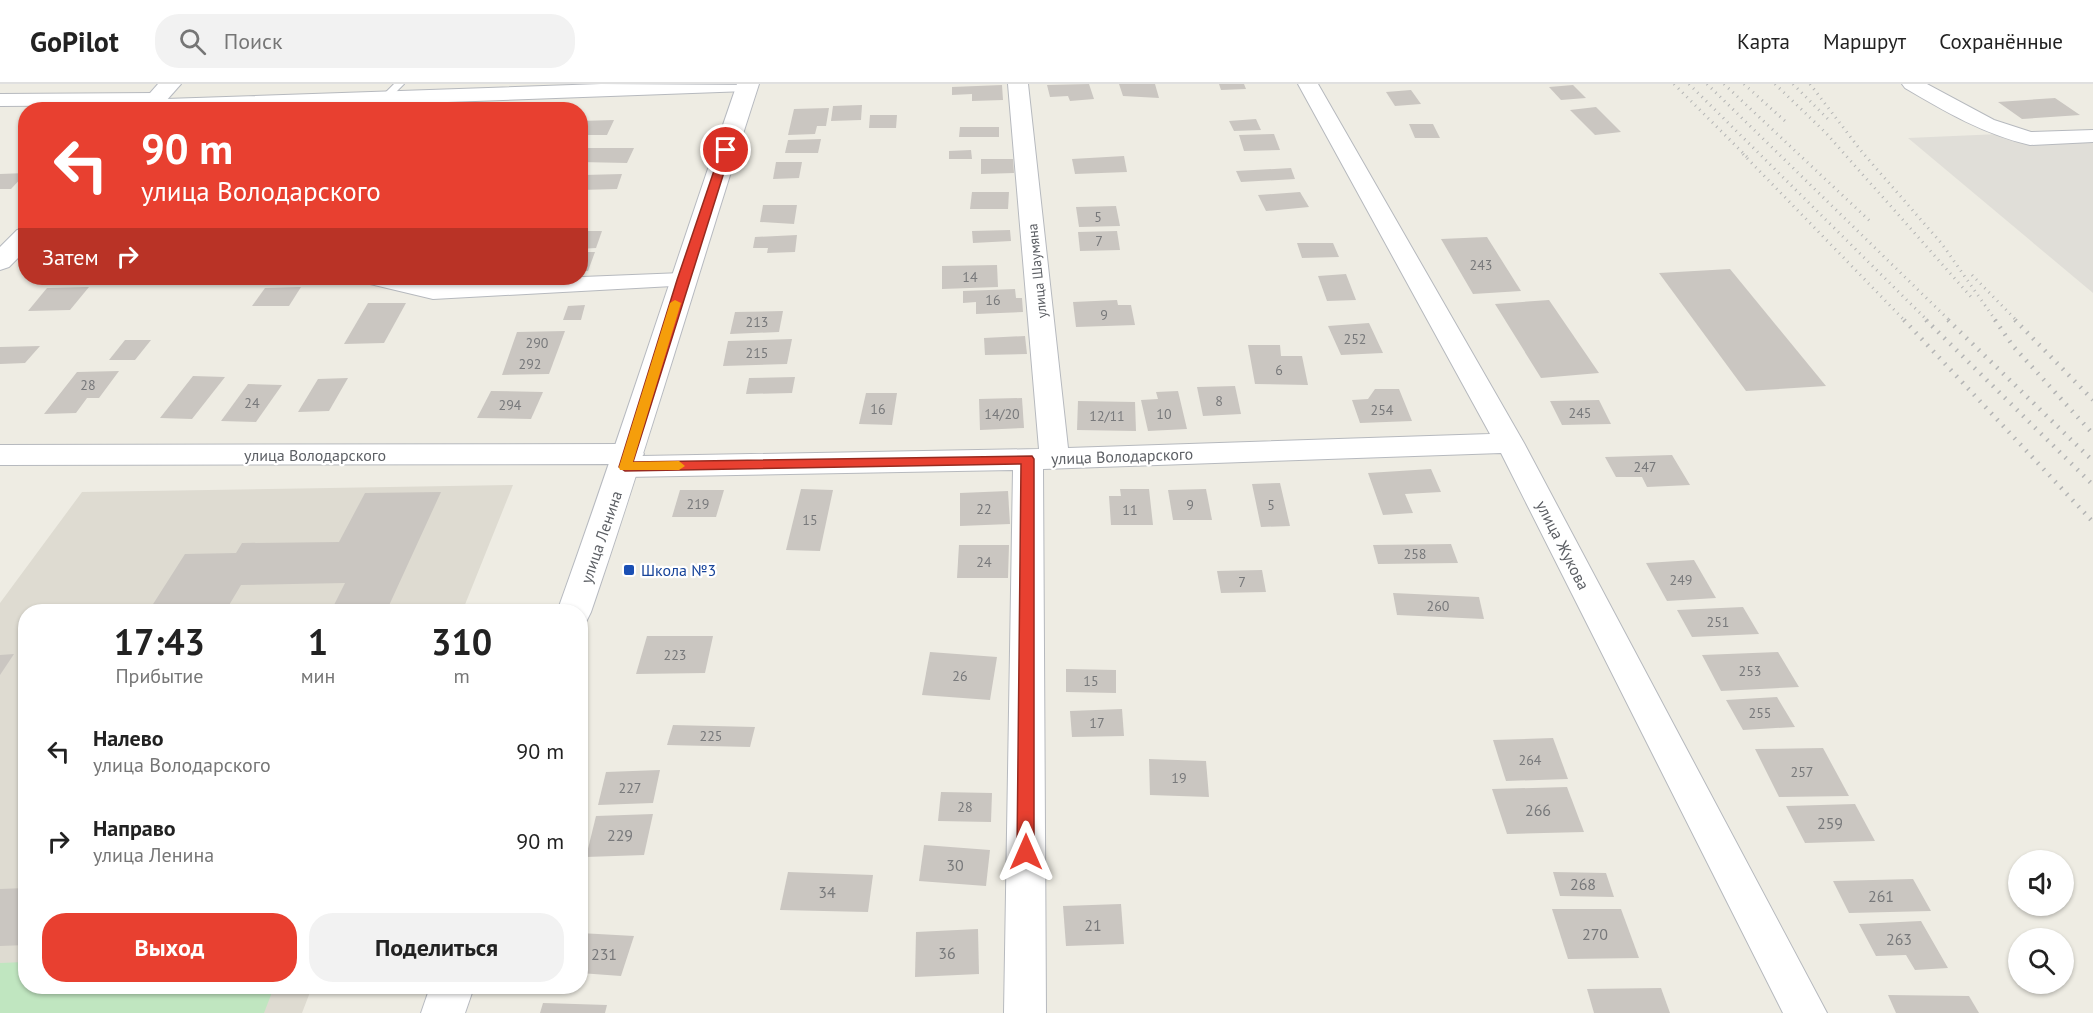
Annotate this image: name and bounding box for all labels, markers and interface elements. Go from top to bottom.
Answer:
search box [155,14,575,68]
text: GoPilot [30,23,119,60]
icon: search [176,25,209,58]
text: Поиск [224,27,282,55]
text: Карта [1737,28,1790,55]
text: Маршрут [1823,28,1906,55]
text: Сохранённые [1939,28,2063,55]
text: 90 m [141,121,233,176]
pin [700,124,751,175]
icon: left [42,126,120,204]
icon: arrive [709,133,742,166]
text: улица Володарского [141,174,381,208]
house number: 5 [1094,208,1102,226]
street label: улица Шаумяна [1023,223,1051,319]
house number: 7 [1095,232,1103,250]
icon: right [111,240,144,273]
text: Затем [42,243,99,271]
house number: 243 [1470,256,1492,274]
house number: 14 [962,268,978,286]
house number: 16 [985,291,1001,309]
house number: 9 [1100,306,1108,324]
house number: 213 [746,313,768,331]
house number: 252 [1344,330,1366,348]
house number: 290 [526,334,549,352]
house number: 215 [746,344,768,362]
house number: 292 [519,355,541,373]
house number: 6 [1275,361,1283,379]
house number: 28 [80,376,96,394]
house number: 8 [1215,392,1223,410]
house number: 24 [244,394,260,412]
house number: 294 [499,396,522,414]
house number: 16 [870,400,886,418]
house number: 254 [1371,401,1394,419]
house number: 245 [1569,404,1591,422]
house number: 14/20 [984,405,1020,423]
house number: 10 [1156,405,1172,423]
house number: 12/11 [1089,407,1125,425]
street label: улица Володарского [1051,444,1193,468]
street label: улица Володарского [244,445,386,465]
house number: 247 [1634,458,1656,476]
street label: улица Ленина [576,488,626,586]
house number: 219 [687,495,709,513]
house number: 9 [1186,496,1194,514]
house number: 5 [1267,496,1275,514]
street label: улица Жукова [1532,497,1594,593]
house number: 22 [976,500,992,518]
house number: 11 [1122,501,1138,519]
house number: 15 [802,511,818,529]
house number: 258 [1404,545,1426,563]
house number: 24 [976,553,992,571]
place label: Школа №3 [641,560,716,580]
marker: Школа №3 [622,563,636,577]
house number: 249 [1670,571,1692,589]
house number: 7 [1238,573,1246,591]
house number: 260 [1427,597,1450,615]
house number: 251 [1707,613,1729,631]
text: 17:43 [114,618,205,665]
text: 1 [308,618,328,665]
text: 310 [431,618,492,665]
house number: 223 [664,646,686,664]
house number: 253 [1739,662,1761,680]
text: Прибытие [115,663,203,689]
text: мин [301,663,335,689]
text: m [454,663,470,689]
house number: 26 [952,667,968,685]
house number: 15 [1083,672,1099,690]
house number: 255 [1749,704,1771,722]
house number: 17 [1089,714,1105,732]
text: Налево [93,724,164,752]
house number: 225 [700,727,722,745]
icon: left [42,735,75,768]
text: 90 m [516,737,564,765]
house number: 264 [1519,751,1542,769]
text: улица Володарского [93,752,271,778]
house number: 257 [1791,763,1813,781]
house number: 19 [1171,769,1187,787]
house number: 227 [619,779,641,797]
house number: 28 [957,798,973,816]
house number: 266 [1525,800,1551,820]
house number: 259 [1817,813,1843,833]
text: Направо [93,814,176,842]
position arrow [994,820,1058,884]
icon: right [42,825,75,858]
house number: 229 [607,825,633,845]
text: 90 m [516,827,564,855]
text: улица Ленина [93,842,214,868]
map controls [2008,850,2074,994]
button: sound [2008,850,2074,916]
house number: 30 [946,855,964,875]
house number: 268 [1570,874,1596,894]
house number: 34 [818,882,836,902]
house number: 261 [1868,886,1894,906]
button: Выход [42,913,297,982]
button: Поделиться [309,913,564,982]
house number: 21 [1084,915,1102,935]
house number: 270 [1582,924,1608,944]
button: search [2008,928,2074,994]
house number: 263 [1886,929,1912,949]
house number: 36 [938,943,956,963]
house number: 231 [591,944,617,964]

